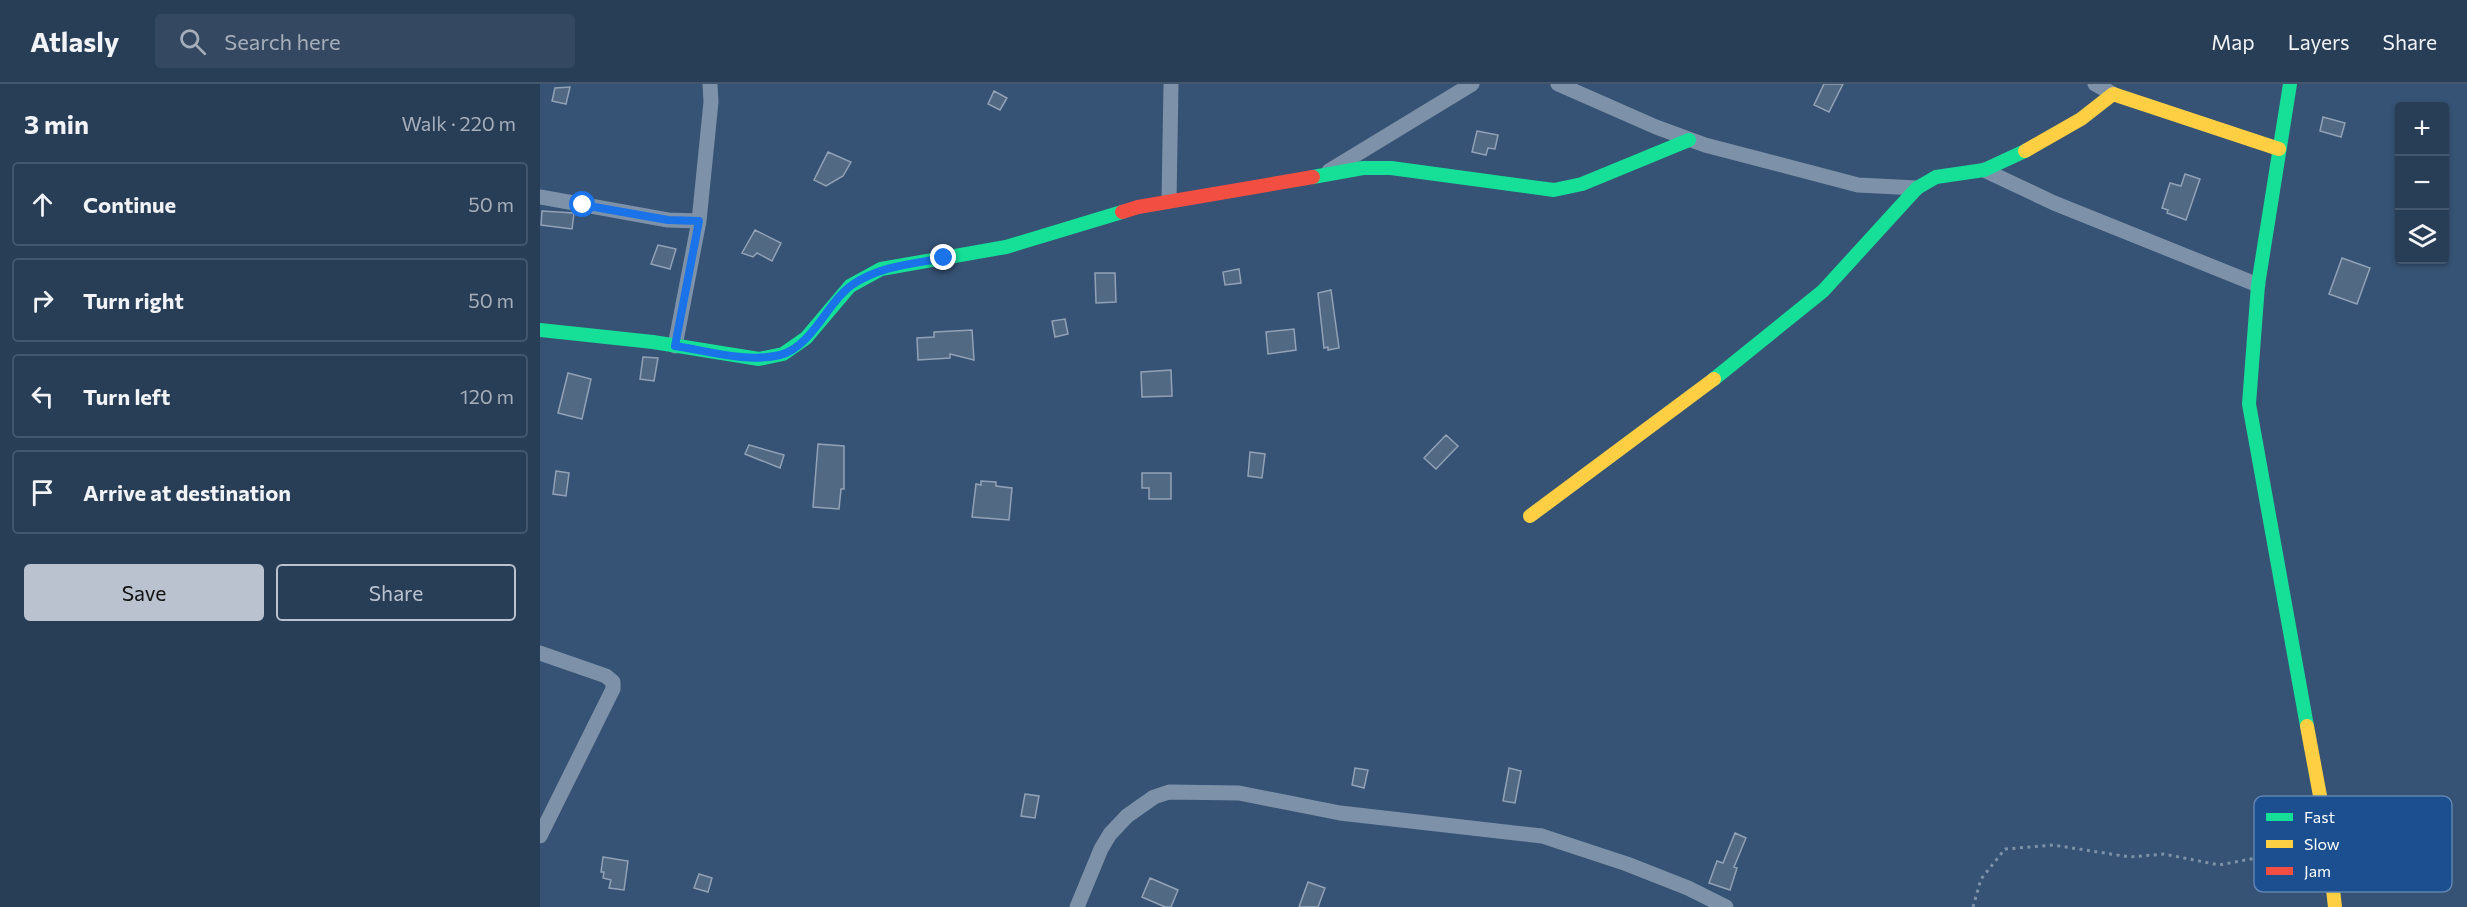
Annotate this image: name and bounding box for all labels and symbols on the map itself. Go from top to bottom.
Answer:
route start [569,191,595,217]
route end [930,244,956,270]
legend [2254,796,2452,892]
text: Fast [2304,807,2335,826]
text: Slow [2304,834,2340,853]
text: Jam [2304,861,2331,880]

